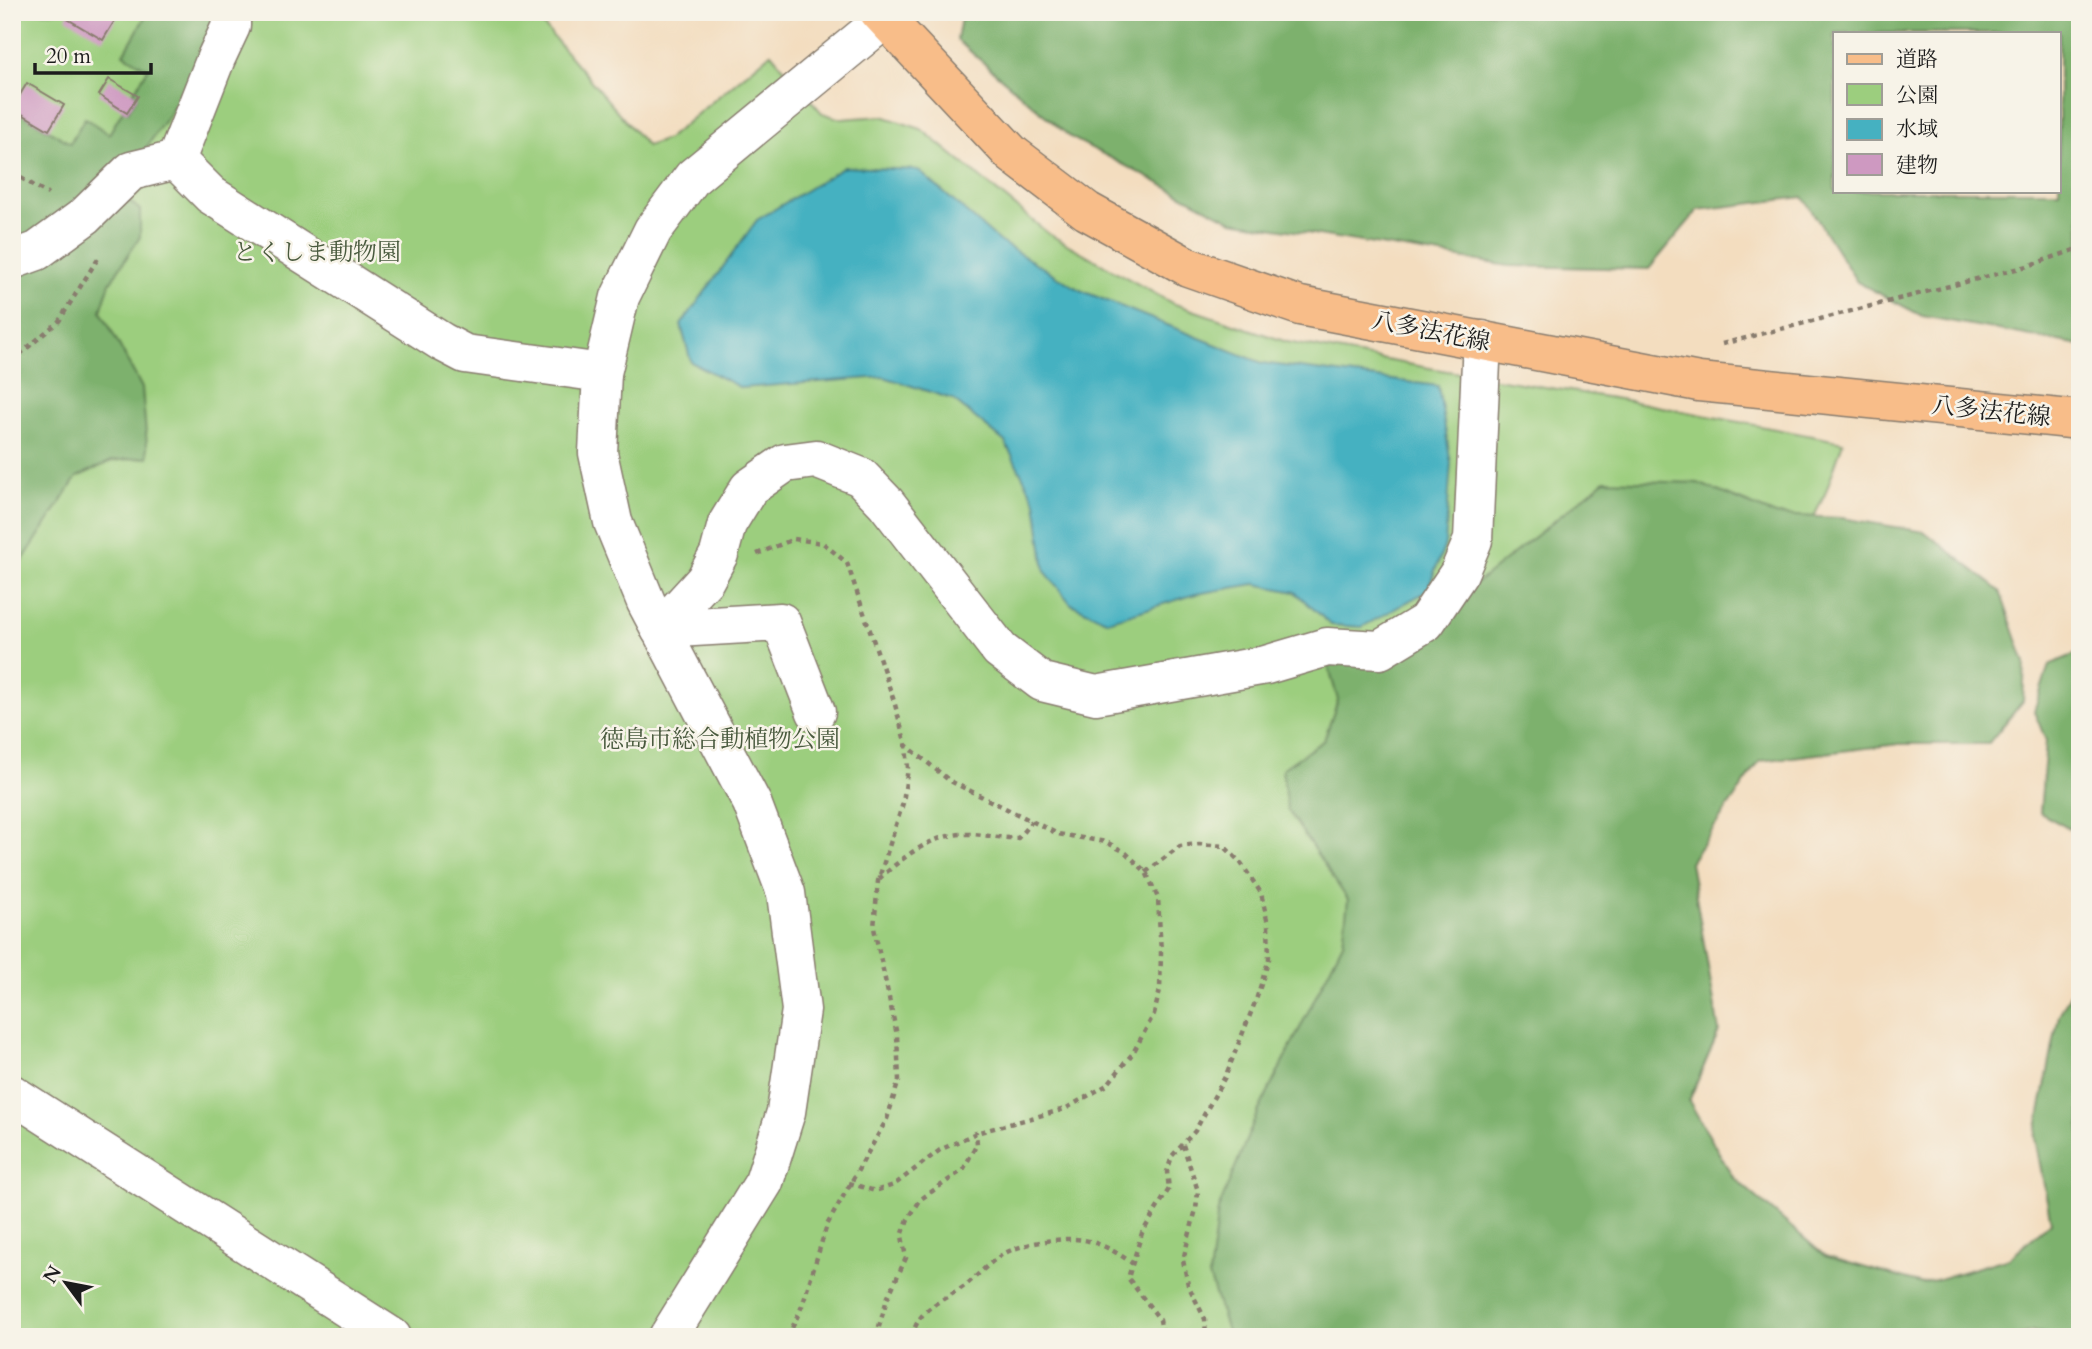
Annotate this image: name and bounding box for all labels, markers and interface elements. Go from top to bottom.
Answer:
scale bar [35,32,150,76]
legend [1833,32,2060,192]
text: 20 m [46,42,91,71]
text: 道路 [1896,45,1938,74]
text: 公園 [1896,81,1938,110]
text: 水域 [1896,115,1938,144]
text: 建物 [1896,151,1938,180]
park label: とくしま動物園 [233,236,401,269]
street label: 八多法花線 [1369,304,1493,359]
street label: 八多法花線 [1930,389,2052,434]
park label: 徳島市総合動植物公園 [600,723,840,756]
north arrow [32,1248,102,1318]
text: N [37,1260,68,1288]

